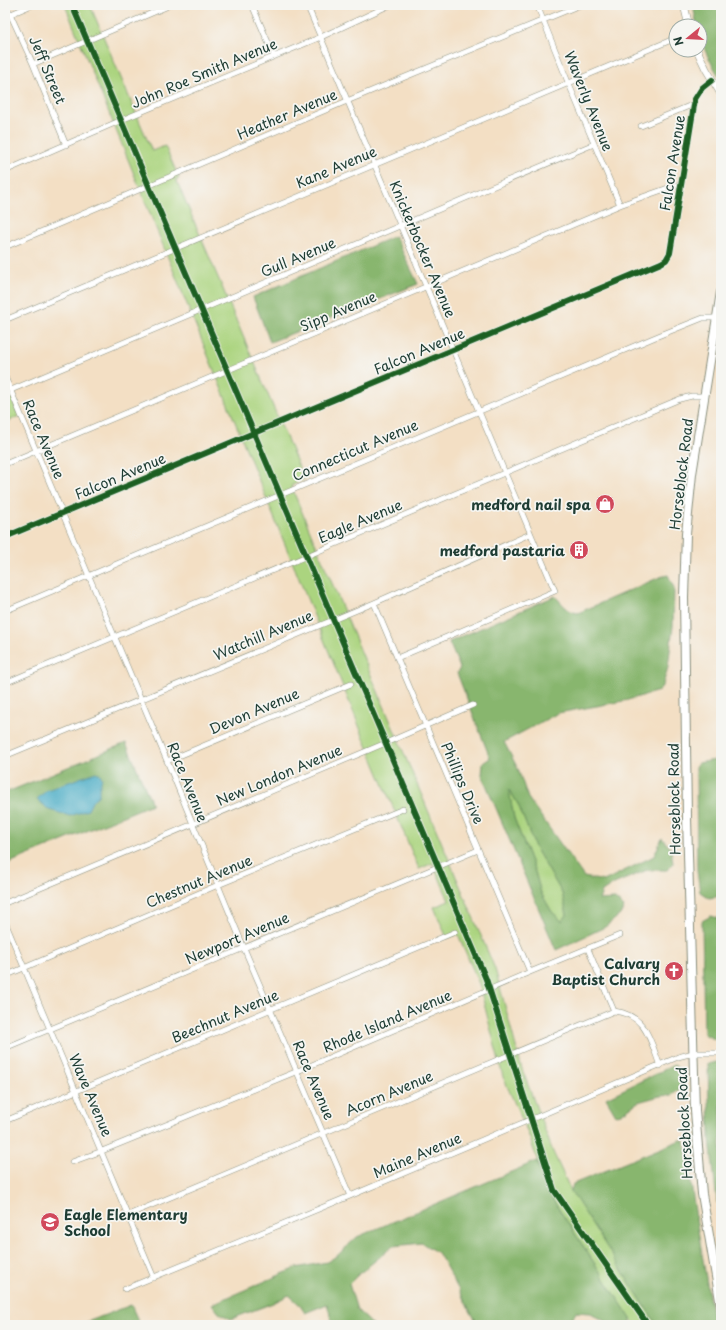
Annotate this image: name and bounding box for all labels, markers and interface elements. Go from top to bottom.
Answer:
north arrow [668,18,708,58]
street label: Jeff Street [24,33,72,108]
street label: John Roe Smith Avenue [128,33,280,113]
text: N [668,34,687,48]
street label: Waverly Avenue [559,48,619,155]
street label: Heather Avenue [234,83,341,145]
street label: Falcon Avenue [654,113,690,213]
street label: Kane Avenue [292,140,380,193]
street label: Knickerbocker Avenue [385,177,462,321]
street label: Gull Avenue [257,232,339,282]
street label: Sipp Avenue [296,285,380,337]
street label: Falcon Avenue [370,322,468,380]
street label: Race Avenue [18,396,70,482]
street label: Connecticut Avenue [289,414,422,486]
street label: Horseblock Road [664,417,698,531]
street label: Falcon Avenue [71,447,169,505]
shop icon: medford nail spa [594,493,616,515]
street label: Eagle Avenue [315,494,406,548]
place label: medford nail spa [471,494,591,515]
building icon: medford pastaria [568,539,590,561]
place label: medford pastaria [440,540,565,561]
street label: Watchill Avenue [210,604,316,665]
street label: Devon Avenue [206,682,303,739]
street label: Race Avenue [162,739,214,825]
street label: New London Avenue [213,739,345,811]
street label: Phillips Drive [436,739,490,828]
street label: Horseblock Road [663,743,685,855]
street label: Chestnut Avenue [143,849,256,913]
street label: Newport Avenue [182,906,293,969]
place label: Calvary Baptist Church [552,953,660,990]
church icon: Calvary Baptist Church [663,960,685,982]
street label: Beechnut Avenue [168,984,282,1048]
street label: Rhode Island Avenue [319,984,455,1058]
street label: Race Avenue [288,1037,340,1123]
street label: Wave Avenue [64,1050,118,1140]
street label: Acorn Avenue [342,1065,436,1121]
street label: Horseblock Road [671,1066,697,1180]
street label: Maine Avenue [370,1127,465,1183]
place label: Eagle Elementary School [64,1204,188,1241]
school or university icon: Eagle Elementary School [39,1211,61,1233]

